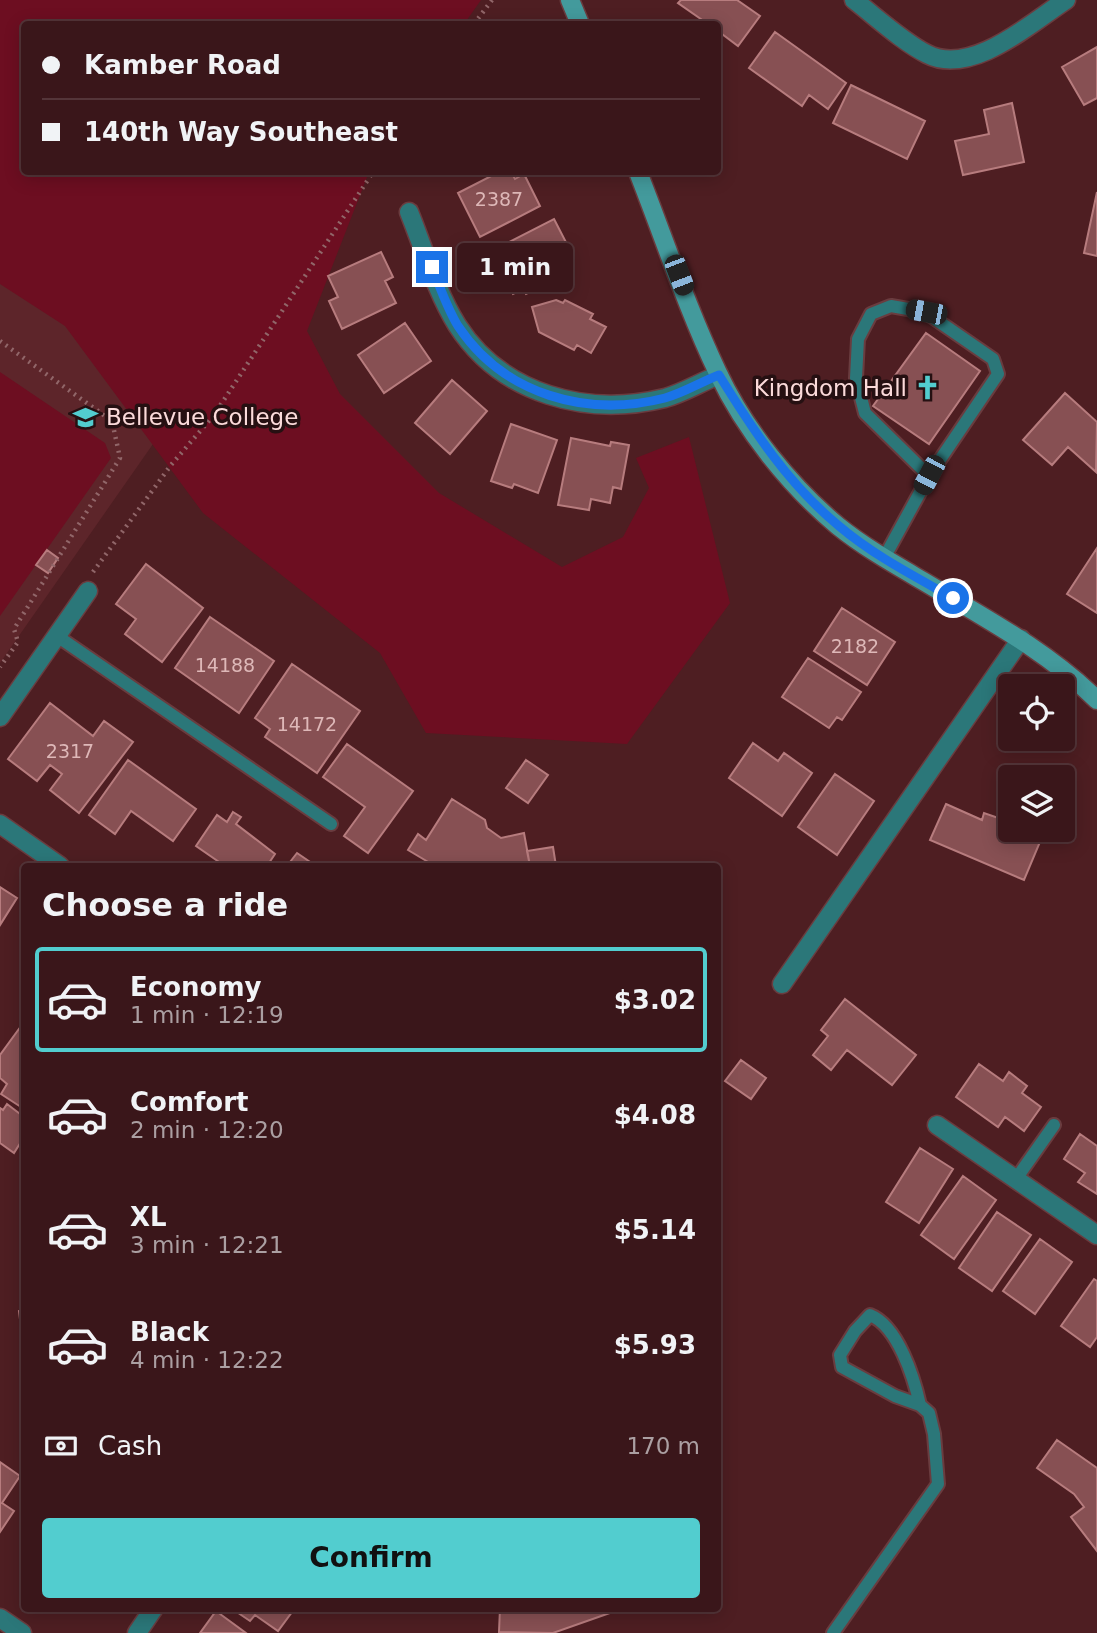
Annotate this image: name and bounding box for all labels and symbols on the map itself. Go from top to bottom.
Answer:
house number: 2387 [475,188,523,210]
callout: 1 min [457,243,572,292]
route end [416,251,448,283]
car [662,252,697,298]
car [904,298,949,326]
church icon: Kingdom Hall [913,374,941,402]
place label: Kingdom Hall [754,375,907,401]
school or university icon: Bellevue College [72,403,100,431]
place label: Bellevue College [106,404,298,430]
car [910,452,949,498]
route start [937,582,969,614]
house number: 2182 [831,635,879,657]
house number: 14188 [195,654,255,676]
house number: 14172 [277,713,337,735]
house number: 2317 [46,740,94,762]

